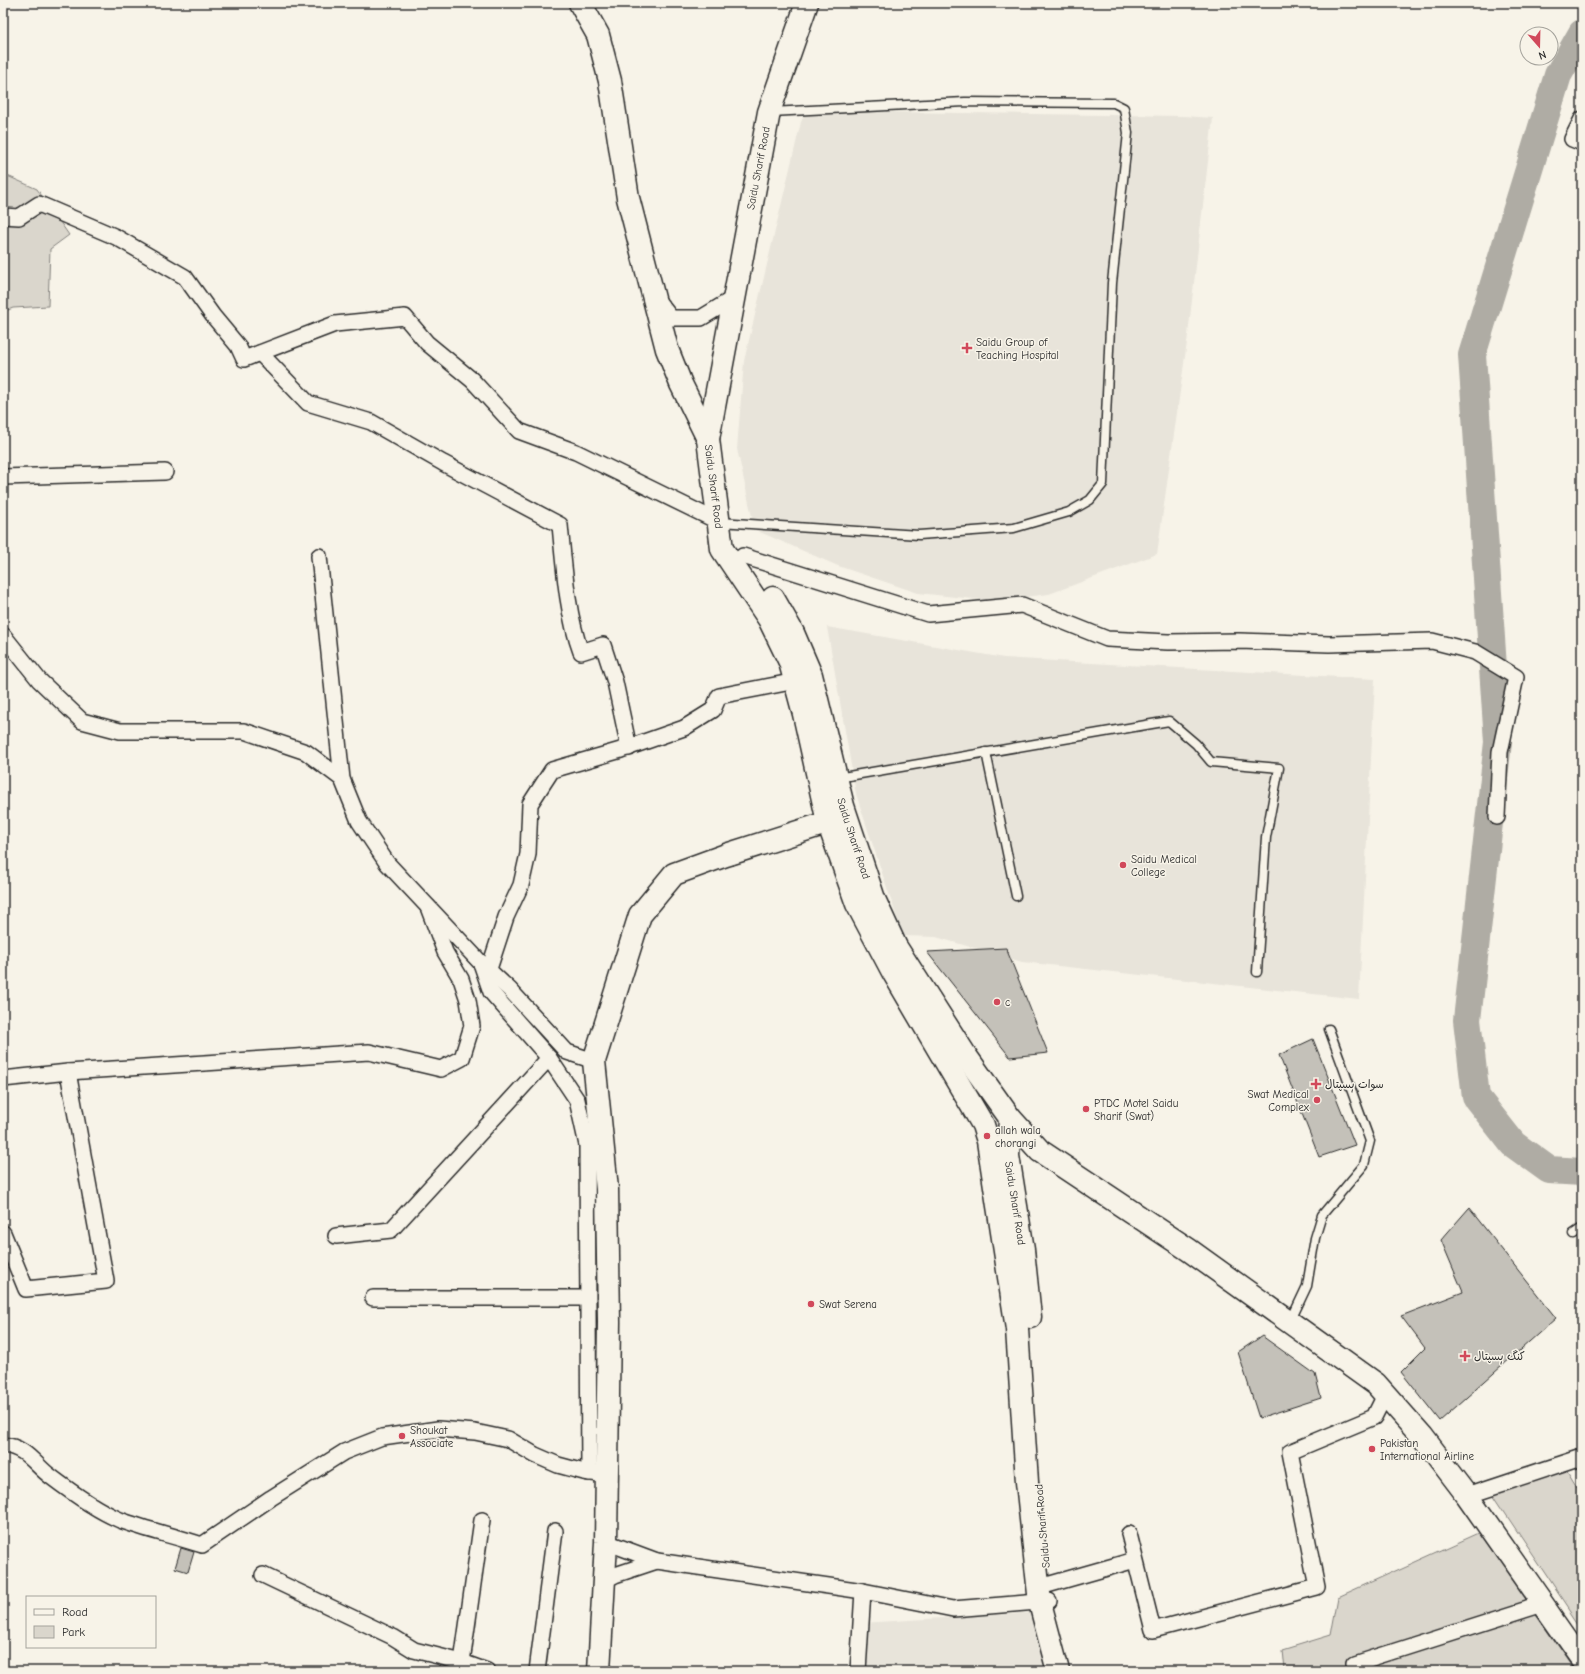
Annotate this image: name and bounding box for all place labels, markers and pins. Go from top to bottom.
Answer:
place label: Saidu Group of Teaching Hospital [976,336,1059,362]
marker: Saidu Group of Teaching Hospital [961,342,973,354]
place label: Saidu Medical College [1131,853,1197,879]
marker: Saidu Medical College [1118,860,1128,870]
place label: c [1005,996,1011,1009]
marker: c [992,997,1002,1007]
marker: سوات ہسپتال [1310,1078,1322,1090]
place label: سوات ہسپتال [1325,1078,1384,1093]
place label: Swat Medical Complex [1248,1088,1310,1114]
marker: Swat Medical Complex [1312,1095,1322,1105]
place label: PTDC Motel Saidu Sharif (Swat) [1094,1097,1178,1123]
marker: PTDC Motel Saidu Sharif (Swat) [1081,1104,1091,1114]
place label: allah wala chorangi [995,1124,1041,1150]
marker: allah wala chorangi [982,1131,992,1141]
place label: Swat Serena [819,1298,877,1311]
marker: Swat Serena [806,1299,816,1309]
marker: کنگ ہسپتال [1459,1350,1471,1362]
place label: کنگ ہسپتال [1474,1350,1525,1365]
place label: Shoukat Associate [410,1424,454,1450]
marker: Shoukat Associate [397,1431,407,1441]
place label: Pakistan International Airline [1380,1437,1474,1463]
marker: Pakistan International Airline [1367,1444,1377,1454]

